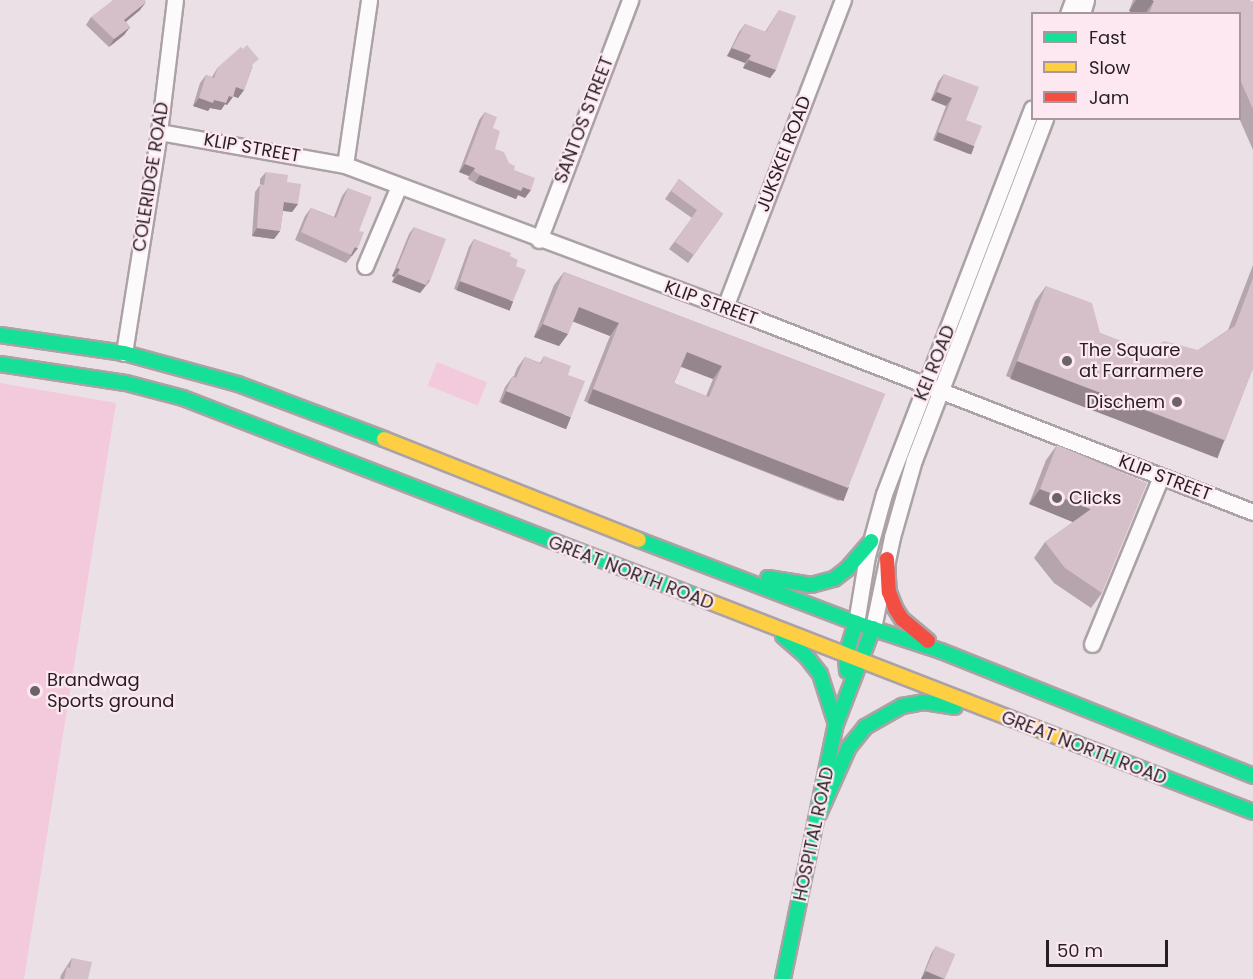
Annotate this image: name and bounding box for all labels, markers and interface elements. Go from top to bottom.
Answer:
legend [1031,12,1241,120]
text: Fast [1089,25,1126,50]
street label: SANTOS STREET [550,54,618,186]
text: Slow [1089,55,1130,80]
text: Jam [1089,85,1129,110]
street label: JUKSKEI ROAD [752,93,816,215]
street label: COLERIDGE ROAD [129,101,173,253]
street label: KLIP STREET [202,129,302,167]
street label: KLIP STREET [661,276,761,330]
street label: KEI ROAD [910,322,960,404]
place label: The Square at Farrarmere [1079,340,1204,382]
marker: The Square at Farrarmere [1060,354,1074,368]
place label: Dischem [1086,391,1165,413]
marker: Dischem [1170,395,1184,409]
street label: KLIP STREET [1116,450,1214,506]
place label: Clicks [1069,487,1121,509]
marker: Clicks [1050,491,1064,505]
street label: GREAT NORTH ROAD [545,531,717,615]
place label: Brandwag Sports ground [47,670,174,712]
marker: Brandwag Sports ground [28,684,42,698]
street label: GREAT NORTH ROAD [998,706,1170,790]
street label: HOSPITAL ROAD [789,765,839,903]
scale bar [1049,928,1170,966]
text: 50 m [1057,938,1103,963]

